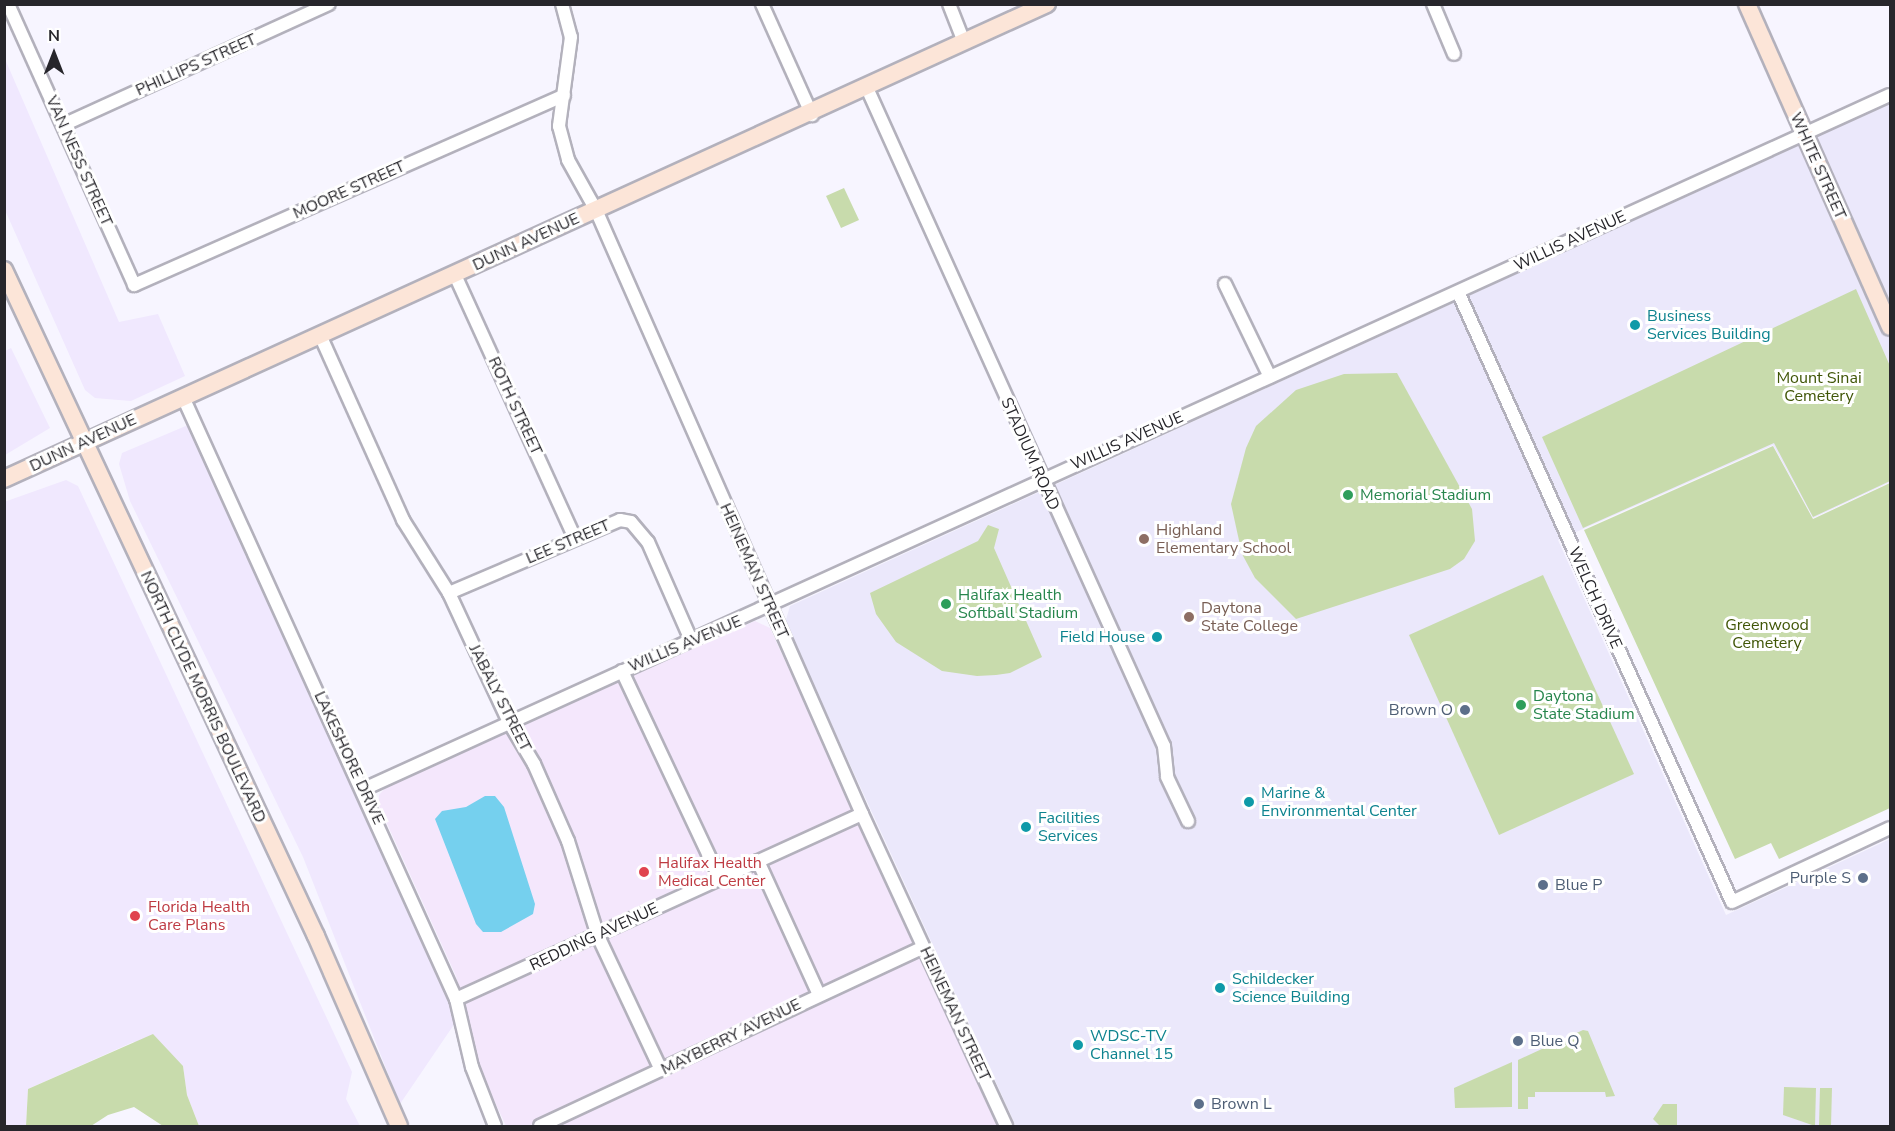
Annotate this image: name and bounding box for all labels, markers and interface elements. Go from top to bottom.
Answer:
north arrow [24,24,84,84]
text: N [48,25,60,47]
street label: PHILLIPS STREET [133,30,259,100]
street label: VAN NESS STREET [42,93,116,229]
street label: WHITE STREET [1786,110,1850,222]
street label: MOORE STREET [290,157,408,223]
street label: WILLIS AVENUE [1511,207,1629,275]
street label: DUNN AVENUE [470,209,582,275]
place label: Business Services Building [1647,306,1771,344]
marker: Business Services Building [1628,318,1642,332]
street label: ROTH STREET [484,354,546,458]
park label: Mount Sinai Cemetery [1776,368,1862,406]
street label: STADIUM ROAD [997,395,1063,513]
street label: WILLIS AVENUE [1068,408,1186,474]
street label: DUNN AVENUE [27,410,139,476]
place label: Memorial Stadium [1360,485,1491,505]
marker: Memorial Stadium [1341,488,1355,502]
street label: HEINEMAN STREET [716,500,792,642]
street label: LEE STREET [523,516,613,568]
place label: Highland Elementary School [1156,520,1291,558]
marker: Highland Elementary School [1137,532,1151,546]
street label: WELCH DRIVE [1564,544,1626,652]
street label: NORTH CLYDE MORRIS BOULEVARD [136,568,270,826]
place label: Halifax Health Softball Stadium [958,585,1078,623]
marker: Halifax Health Softball Stadium [939,597,953,611]
place label: Daytona State College [1201,598,1298,636]
marker: Daytona State College [1182,610,1196,624]
street label: WILLIS AVENUE [626,612,744,676]
park label: Greenwood Cemetery [1725,615,1809,653]
place label: Field House [1060,627,1145,647]
marker: Field House [1150,630,1164,644]
street label: JABALY STREET [465,641,535,755]
place label: Daytona State Stadium [1533,686,1635,724]
street label: LAKESHORE DRIVE [310,688,388,828]
marker: Daytona State Stadium [1514,698,1528,712]
place label: Brown O [1389,700,1453,720]
marker: Brown O [1458,703,1472,717]
place label: Marine & Environmental Center [1261,783,1417,821]
marker: Marine & Environmental Center [1242,795,1256,809]
place label: Facilities Services [1038,808,1100,846]
marker: Facilities Services [1019,820,1033,834]
place label: Halifax Health Medical Center [658,853,765,891]
marker: Halifax Health Medical Center [635,863,653,881]
place label: Purple S [1790,868,1851,888]
marker: Purple S [1856,871,1870,885]
place label: Blue P [1555,875,1602,895]
marker: Blue P [1536,878,1550,892]
place label: Florida Health Care Plans [148,897,250,935]
street label: REDDING AVENUE [527,899,661,975]
marker: Florida Health Care Plans [126,907,144,925]
street label: HEINEMAN STREET [915,944,995,1084]
place label: Schildecker Science Building [1232,969,1350,1007]
marker: Schildecker Science Building [1213,981,1227,995]
street label: MAYBERRY AVENUE [658,995,804,1079]
place label: WDSC-TV Channel 15 [1090,1026,1173,1064]
place label: Blue Q [1530,1031,1579,1051]
marker: Blue Q [1511,1034,1525,1048]
marker: WDSC-TV Channel 15 [1071,1038,1085,1052]
place label: Brown L [1211,1094,1272,1114]
marker: Brown L [1192,1097,1206,1111]

